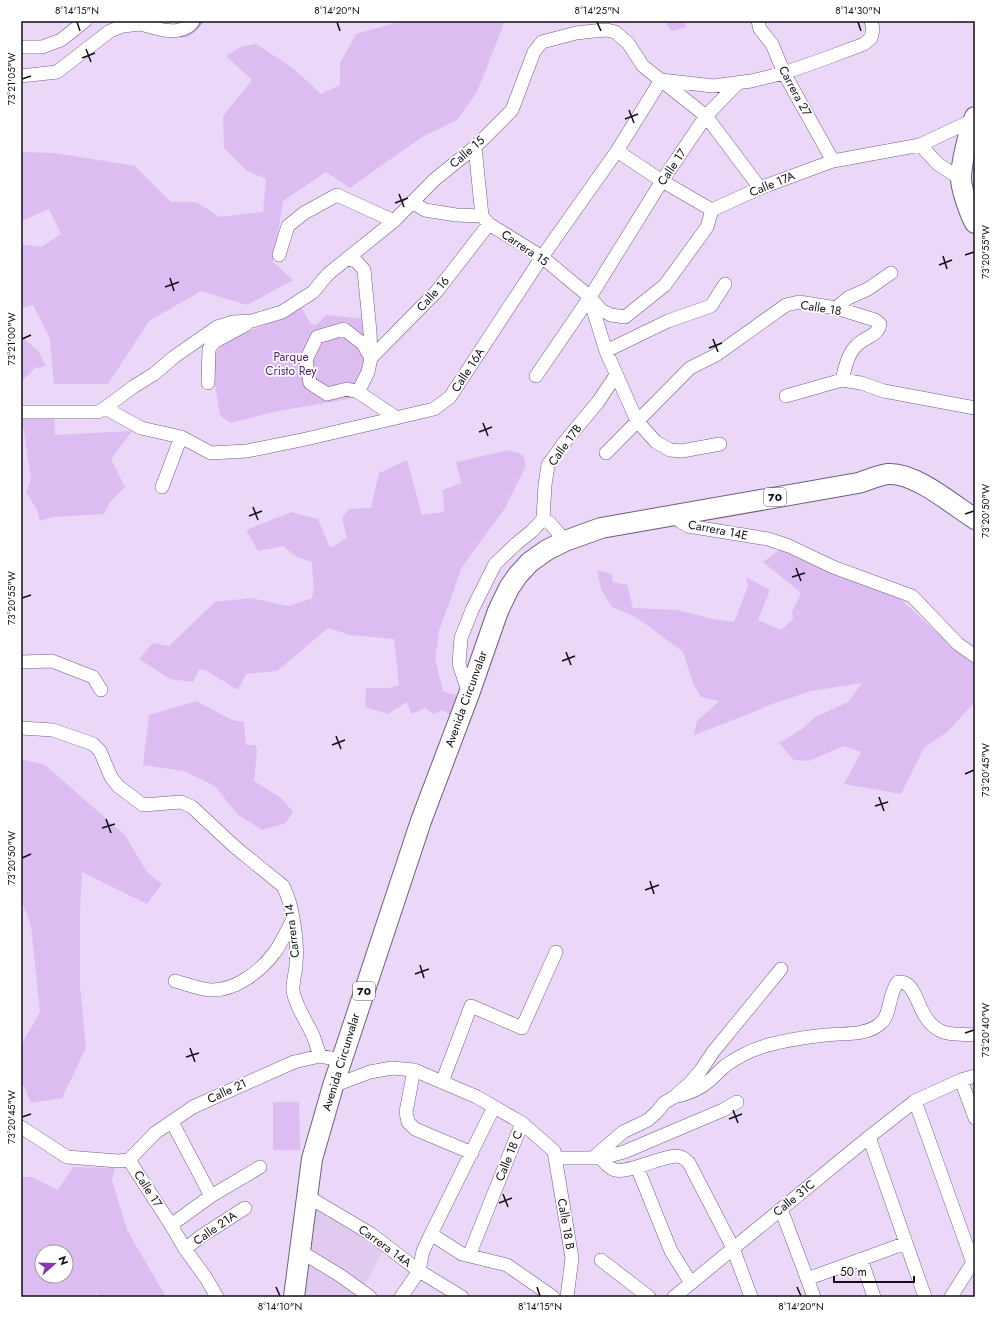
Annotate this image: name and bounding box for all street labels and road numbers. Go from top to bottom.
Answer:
street label: Carrera 27 [774,63,816,120]
street label: Calle 15 [445,131,489,172]
street label: Calle 17 [653,144,691,189]
street label: Calle 17A [747,167,798,201]
street label: Carrera 15 [498,225,553,271]
street label: Calle 16 [412,272,454,315]
street label: Calle 18 [799,296,843,320]
street label: Calle 16A [447,344,489,396]
street label: Calle 17B [544,420,586,470]
road number: 70 [764,488,786,506]
street label: Carrera 14E [686,515,750,545]
street label: Avenida Circunvalar [440,647,492,750]
street label: Carrera 14 [280,903,304,959]
road number: 70 [353,982,375,1000]
street label: Avenida Circunvalar [318,1010,365,1113]
street label: Calle 21 [204,1074,250,1108]
street label: Calle 18 C [491,1128,527,1184]
street label: Calle 17 [129,1167,167,1212]
street label: Calle 31C [769,1175,819,1221]
street label: Calle 18 B [553,1197,579,1251]
street label: Calle 21A [190,1206,240,1250]
street label: Carrera 14A [355,1220,415,1272]

